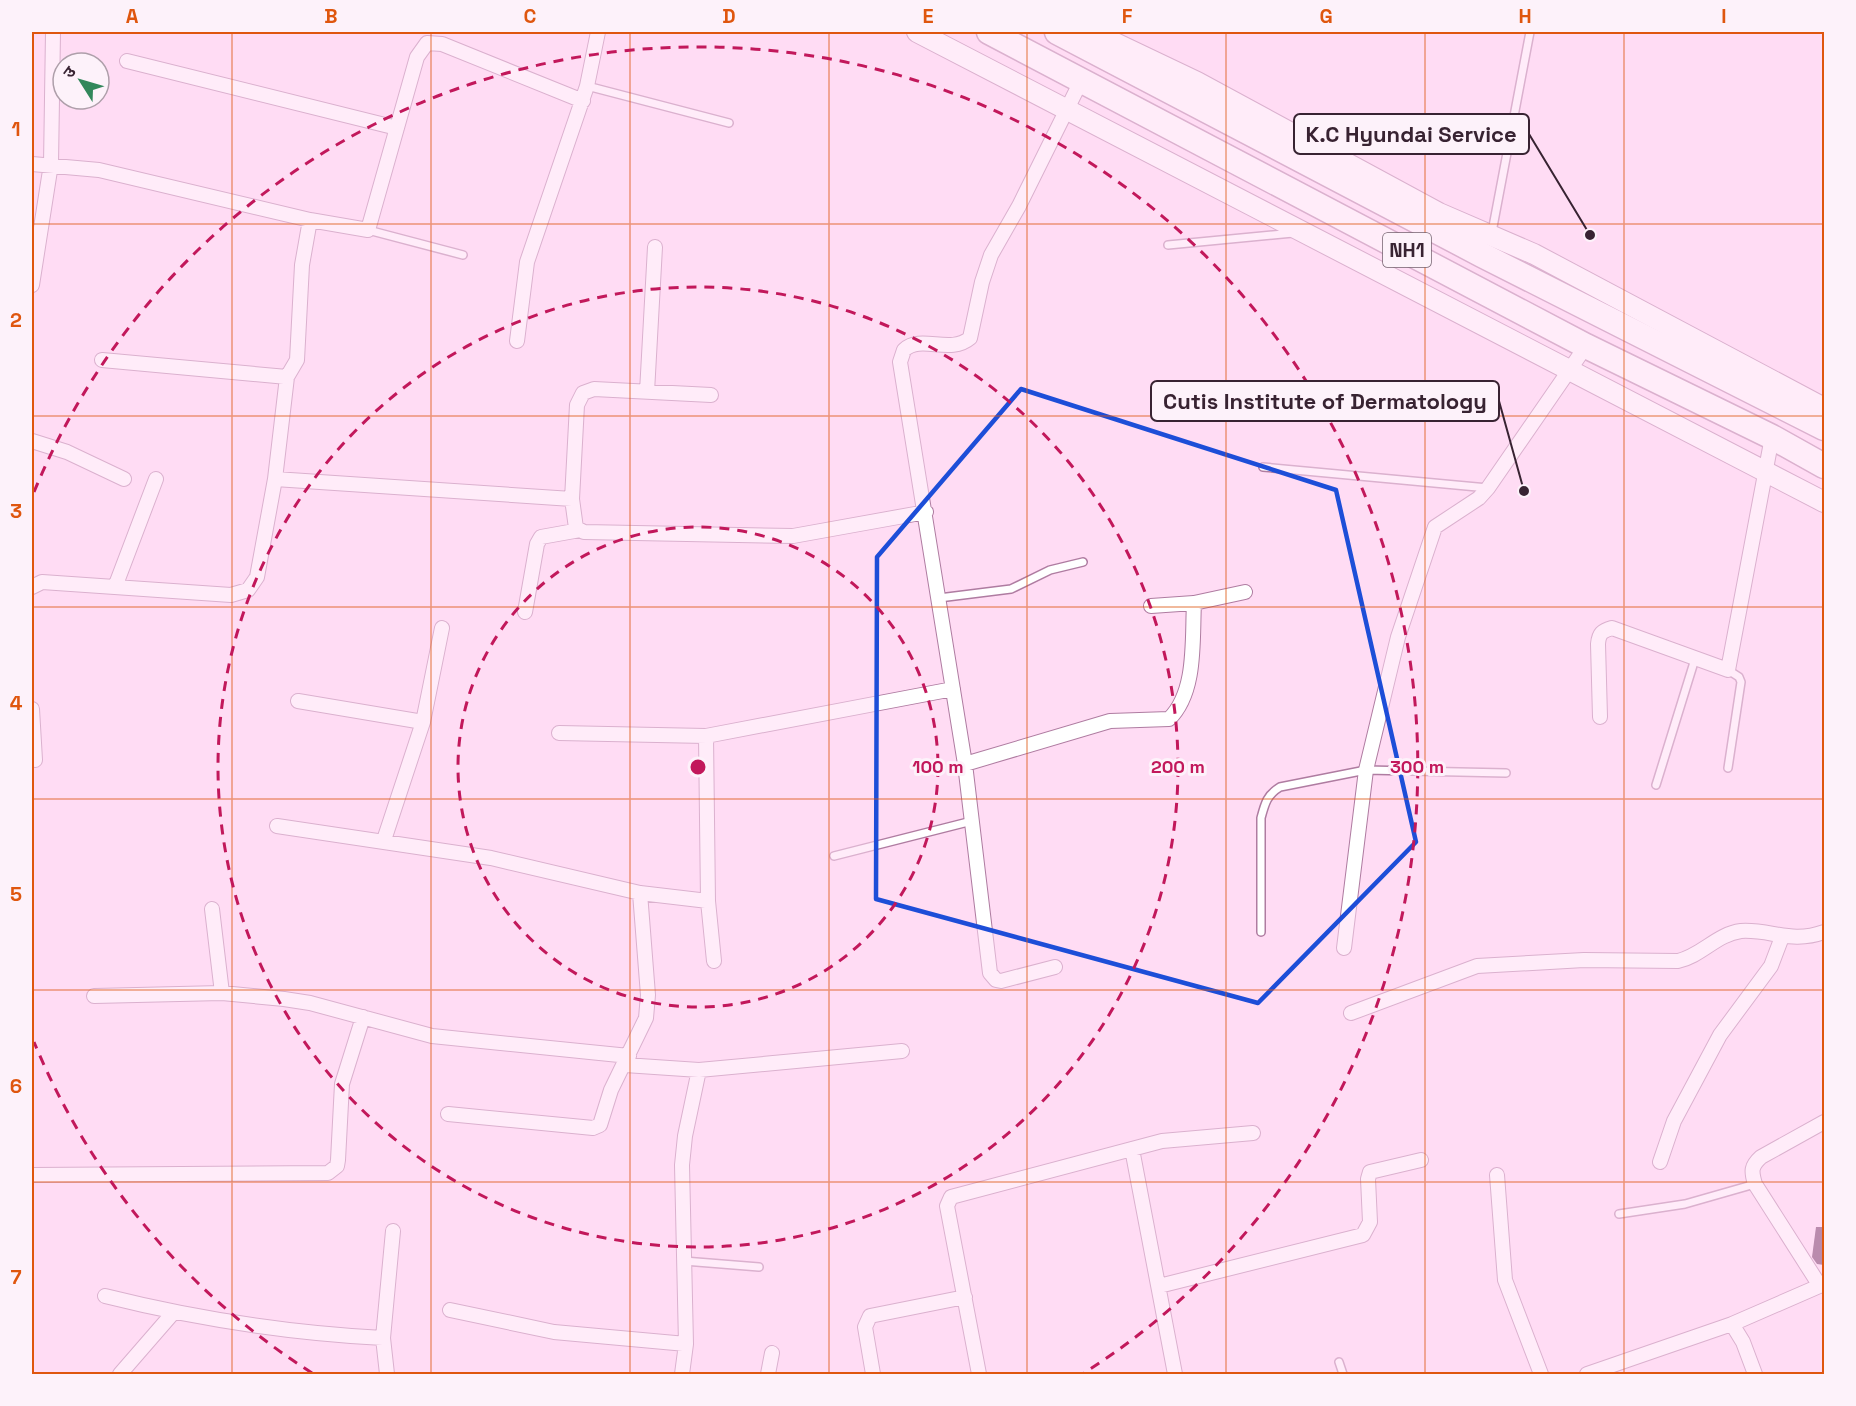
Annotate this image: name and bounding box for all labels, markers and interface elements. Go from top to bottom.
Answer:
text: A [126,3,139,29]
text: B [324,3,338,29]
text: C [524,3,537,29]
text: D [722,3,736,29]
text: E [922,3,934,29]
text: F [1122,3,1133,29]
text: G [1319,3,1333,29]
text: H [1518,3,1532,29]
text: I [1721,3,1727,29]
north arrow [51,51,111,111]
text: उ [58,62,81,82]
callout: K.C Hyundai Service [1294,114,1529,154]
text: 1 [11,116,21,142]
text: K.C Hyundai Service [1305,120,1517,148]
road number: NH1 [1383,233,1431,267]
text: 2 [10,307,22,333]
callout: Cutis Institute of Dermatology [1151,381,1499,421]
text: Cutis Institute of Dermatology [1163,387,1487,415]
text: 3 [10,498,22,524]
text: 4 [10,690,23,716]
text: 100 m [912,755,964,778]
text: 200 m [1151,755,1205,778]
text: 300 m [1390,755,1444,778]
centre of rings [688,757,708,777]
text: 5 [10,881,22,907]
text: 6 [10,1073,22,1099]
text: 7 [10,1264,22,1290]

